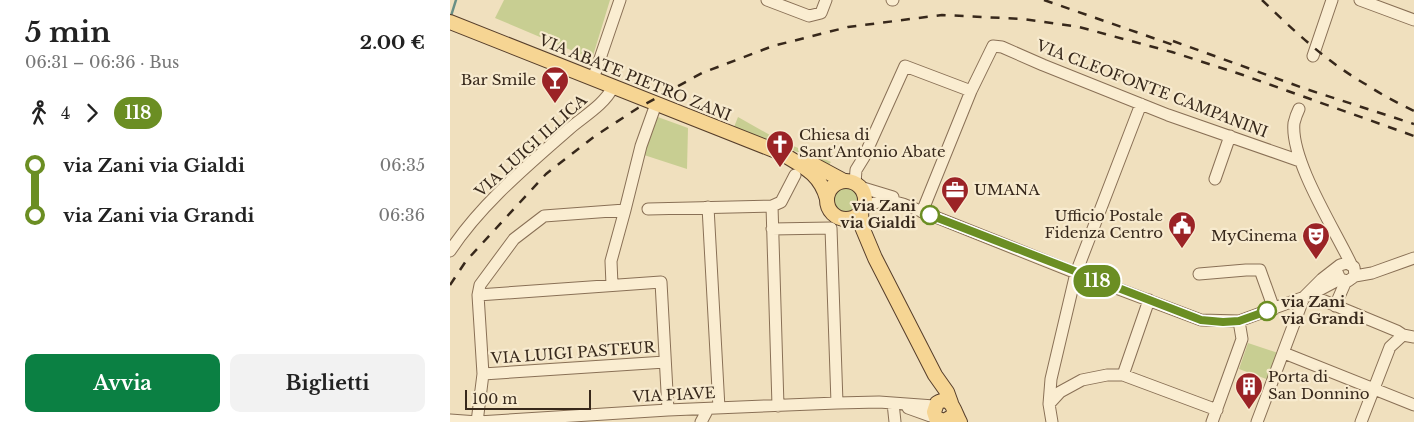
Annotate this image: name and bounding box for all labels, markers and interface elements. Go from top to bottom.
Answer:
text: 5 min [25,15,111,50]
street label: VIA ABATE PIETRO ZANI [535,30,734,125]
text: 2.00 € [360,31,425,54]
street label: VIA CLEOFONTE CAMPANINI [1033,35,1271,142]
text: 06:31 – 06:36 · Bus [25,52,179,72]
bar icon: Bar Smile [540,65,570,104]
place label: Bar Smile [461,70,536,89]
street label: VIA LUIGI ILLICA [470,90,591,202]
icon: walk [25,99,53,127]
icon: forward [78,99,106,127]
text: 118 [124,102,152,124]
text: 4 [61,103,70,123]
place label: Chiesa di Sant'Antonio Abate [799,125,946,161]
church icon: Chiesa di Sant'Antonio Abate [765,129,795,168]
text: via Zani via Gialdi [63,154,245,177]
text: 06:35 [380,155,425,175]
office icon: UMANA [940,175,970,214]
place label: UMANA [974,180,1040,199]
place label: via Zani via Gialdi [840,196,917,232]
text: via Zani via Grandi [63,204,254,227]
text: 06:36 [379,205,425,225]
marker: via Zani via Gialdi [920,205,940,225]
place label: Ufficio Postale Fidenza Centro [1045,206,1163,242]
public building icon: Ufficio Postale Fidenza Centro [1167,210,1197,249]
theatre icon: MyCinema [1301,221,1331,260]
place label: MyCinema [1211,226,1298,245]
line badge: 118 [1068,265,1126,297]
text: 118 [1083,270,1111,292]
place label: via Zani via Grandi [1281,292,1365,328]
marker: via Zani via Grandi [1257,301,1277,321]
street label: VIA LUIGI PASTEUR [489,337,657,368]
button: Avvia [25,354,220,412]
button: Biglietti [230,354,425,412]
place label: Porta di San Donnino [1268,367,1370,403]
building icon: Porta di San Donnino [1234,371,1264,410]
street label: VIA PIAVE [631,383,716,406]
scale bar [465,387,591,410]
text: 100 m [472,390,517,408]

